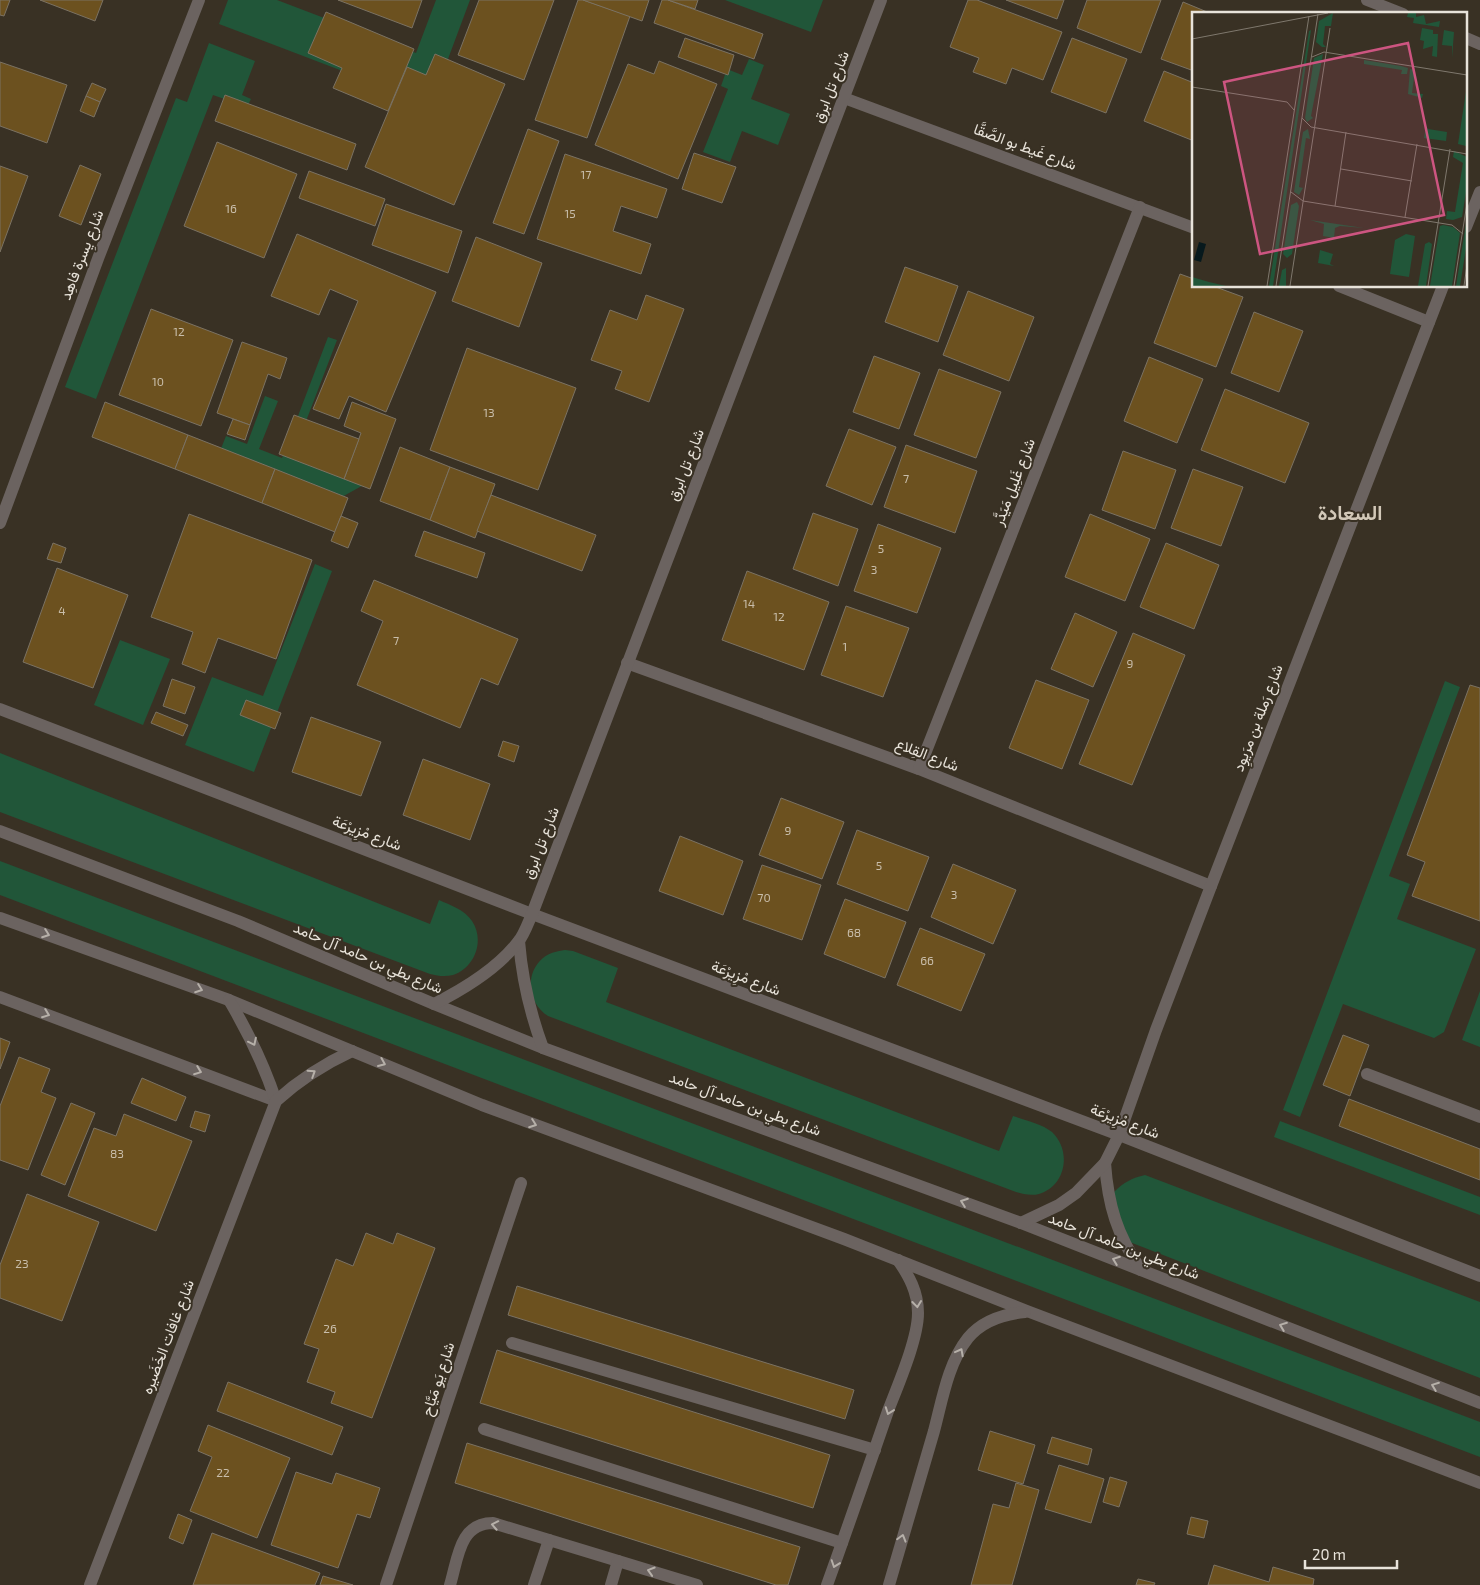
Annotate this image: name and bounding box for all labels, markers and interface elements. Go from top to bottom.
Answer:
inset map [1192,12,1468,288]
street label: شارع تل ابرق [808,48,855,126]
street label: شارع غَيط بو الصَّقَّا [970,119,1079,176]
house number: 17 [581,167,591,181]
house number: 16 [225,201,237,215]
house number: 15 [564,206,576,220]
street label: شارع يِسرة فاهِد [56,207,110,303]
house number: 12 [173,324,185,338]
house number: 10 [152,374,164,388]
house number: 13 [483,405,495,419]
street label: شارع تل ابرق [663,426,710,504]
street label: شارع غَلِيل مَيَدَّر [988,435,1041,530]
house number: 7 [903,471,909,485]
district label: السعادة [1318,500,1382,524]
house number: 5 [878,541,884,555]
house number: 3 [871,562,877,576]
house number: 14 [743,596,755,610]
house number: 4 [58,603,66,617]
house number: 12 [773,609,785,623]
house number: 7 [393,633,399,647]
house number: 1 [843,639,847,653]
house number: 9 [1127,656,1134,670]
street label: شارع رَملة بن مرَيوِد [1228,661,1289,775]
street label: شارع القِلاع [892,734,962,777]
street label: شارع تل ابرق [518,804,565,882]
street label: شارع مْزِيرْعَة [329,811,405,857]
house number: 9 [785,823,792,837]
house number: 5 [876,858,882,872]
house number: 3 [951,887,957,901]
house number: 70 [757,890,771,904]
street label: شارع بطي بن حامد آل حامد [289,917,446,1001]
house number: 68 [847,925,861,939]
one-way arrow [41,928,50,938]
house number: 66 [920,953,934,967]
street label: شارع مْزِيرْعَة [708,956,784,1002]
one-way arrow [194,983,203,993]
one-way arrow [41,1008,49,1018]
one-way arrow [246,1037,257,1046]
one-way arrow [377,1057,386,1068]
one-way arrow [193,1065,201,1075]
street label: شارع بطي بن حامد آل حامد [665,1067,824,1144]
one-way arrow [307,1069,316,1079]
street label: شارع مْزِيرْعَة [1087,1099,1163,1145]
one-way arrow [528,1118,537,1128]
house number: 83 [110,1146,124,1160]
one-way arrow [960,1198,969,1208]
street label: شارع بطي بن حامد آل حامد [1044,1208,1203,1287]
house number: 23 [15,1256,29,1270]
one-way arrow [1112,1256,1121,1267]
street label: شارع غافات الخَضَيره [137,1277,200,1397]
one-way arrow [911,1300,922,1308]
house number: 26 [323,1321,337,1335]
one-way arrow [1280,1322,1288,1332]
street label: شارع يَو مَيَّاح [417,1339,460,1419]
one-way arrow [954,1348,964,1357]
one-way arrow [1431,1381,1439,1391]
one-way arrow [884,1406,894,1414]
house number: 22 [216,1465,230,1479]
one-way arrow [491,1520,500,1530]
one-way arrow [897,1535,907,1543]
scale bar [1305,1538,1398,1570]
text: 20 m [1312,1545,1346,1563]
one-way arrow [831,1559,841,1568]
one-way arrow [647,1566,655,1576]

